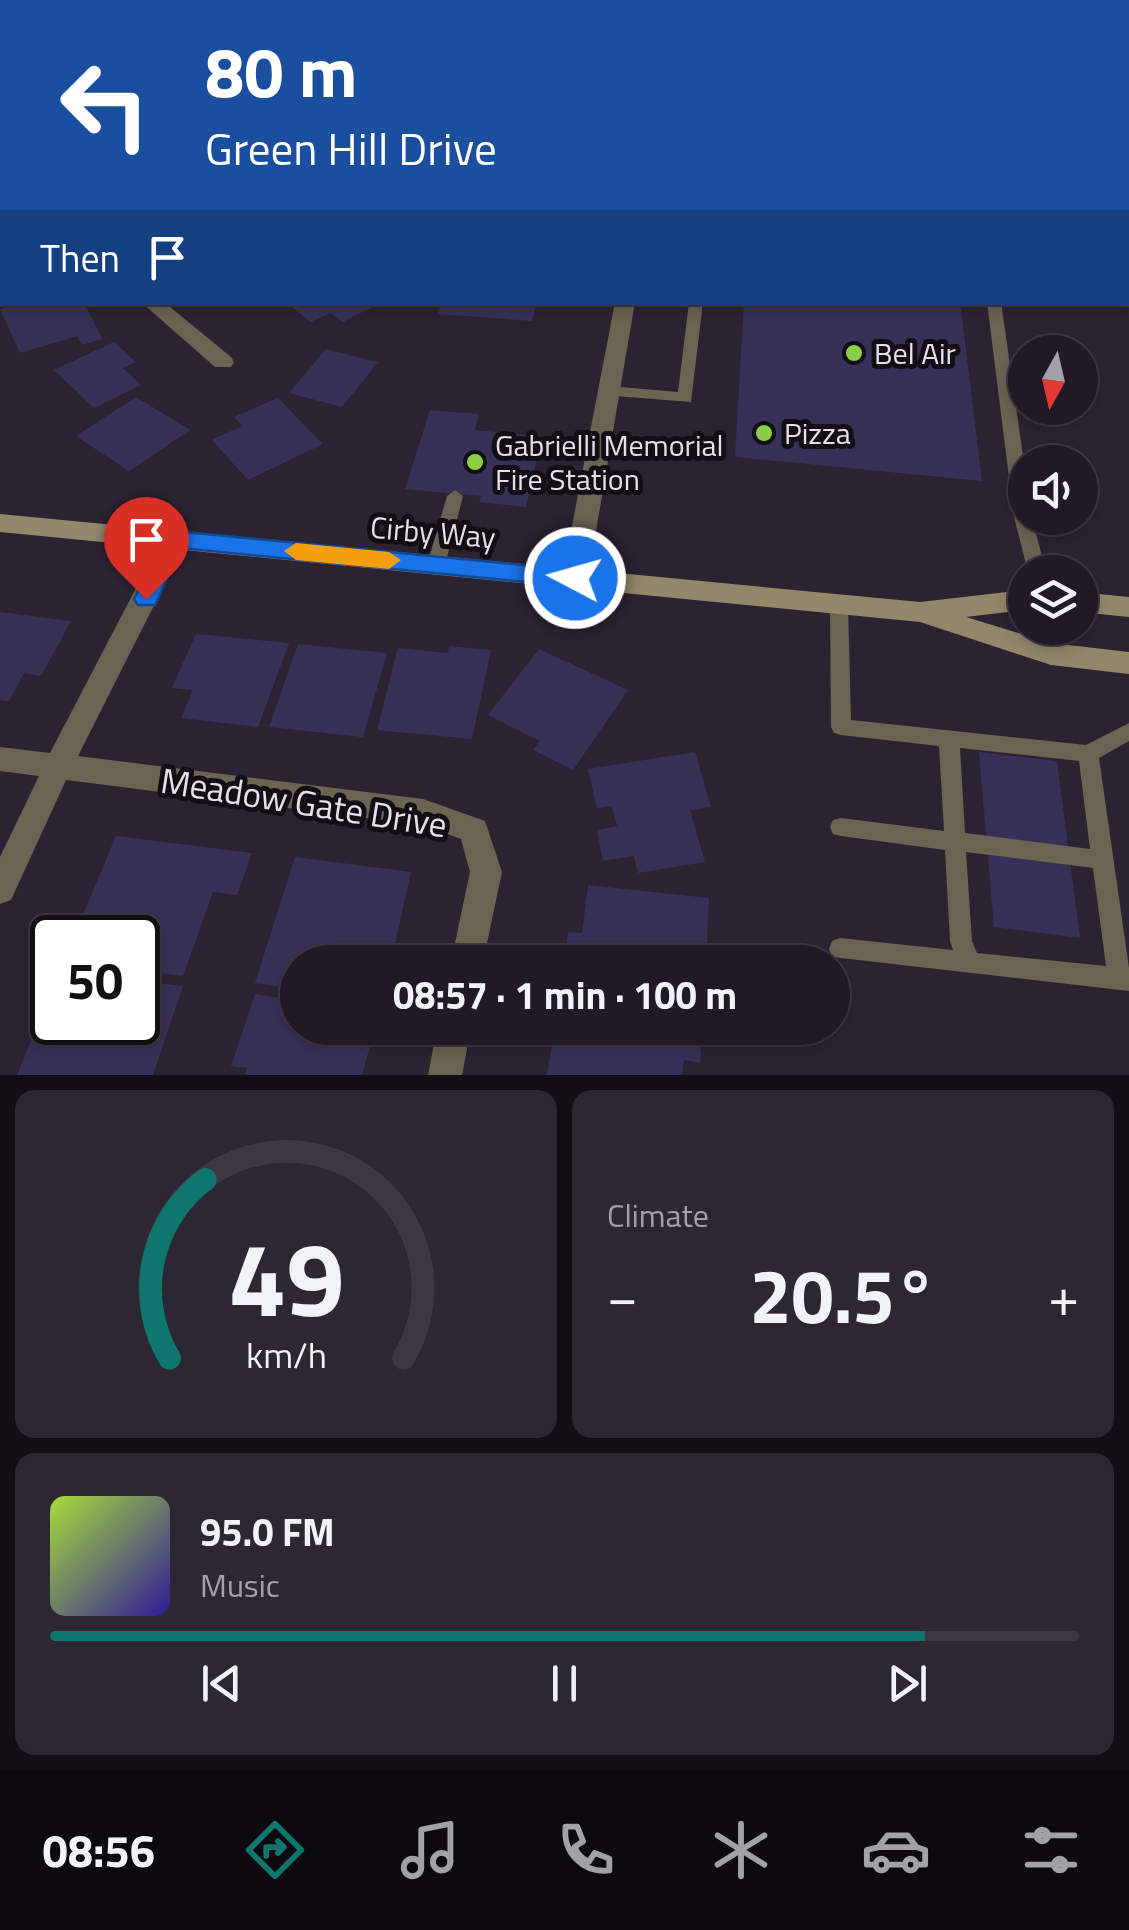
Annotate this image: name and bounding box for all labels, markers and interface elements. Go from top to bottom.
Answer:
text: 80 m [205,18,358,124]
icon: left [40,40,170,170]
text: Green Hill Drive [205,114,497,182]
text: Then [40,229,120,287]
icon: arrive [140,230,195,285]
place label: Bel Air [874,330,956,376]
north arrow [1008,335,1098,425]
map controls [1008,335,1098,645]
marker: Bel Air [843,342,865,364]
place label: Pizza [784,410,851,456]
place label: Gabrielli Memorial Fire Station [495,422,723,502]
marker: Pizza [753,422,775,444]
button: sound [1008,445,1098,535]
marker: Gabrielli Memorial Fire Station [464,451,486,473]
pin [104,497,189,600]
street label: Cirby Way [369,504,497,560]
icon: arrive [119,512,174,567]
position arrow [523,526,627,630]
button: layers [1008,555,1098,645]
street label: Meadow Gate Drive [157,753,451,851]
speed limit sign: 50 [30,915,160,1045]
text: 08:57 · 1 min · 100 m [393,966,737,1024]
text: Climate [607,1191,709,1239]
text: 49 [228,1198,344,1356]
text: 20.5° [749,1238,937,1352]
text: − [607,1254,638,1337]
text: + [1048,1254,1079,1337]
text: km/h [246,1327,326,1382]
text: 95.0 FM [200,1503,335,1561]
text: Music [200,1561,280,1609]
icon: previous [194,1656,249,1711]
icon: pause [537,1656,592,1711]
icon: next [880,1656,935,1711]
icon: directions [240,1815,310,1885]
icon: music [395,1815,465,1885]
icon: phone [551,1815,621,1885]
icon: climate [706,1815,776,1885]
icon: car [861,1815,931,1885]
icon: filters [1016,1815,1086,1885]
text: 08:56 [43,1816,155,1884]

